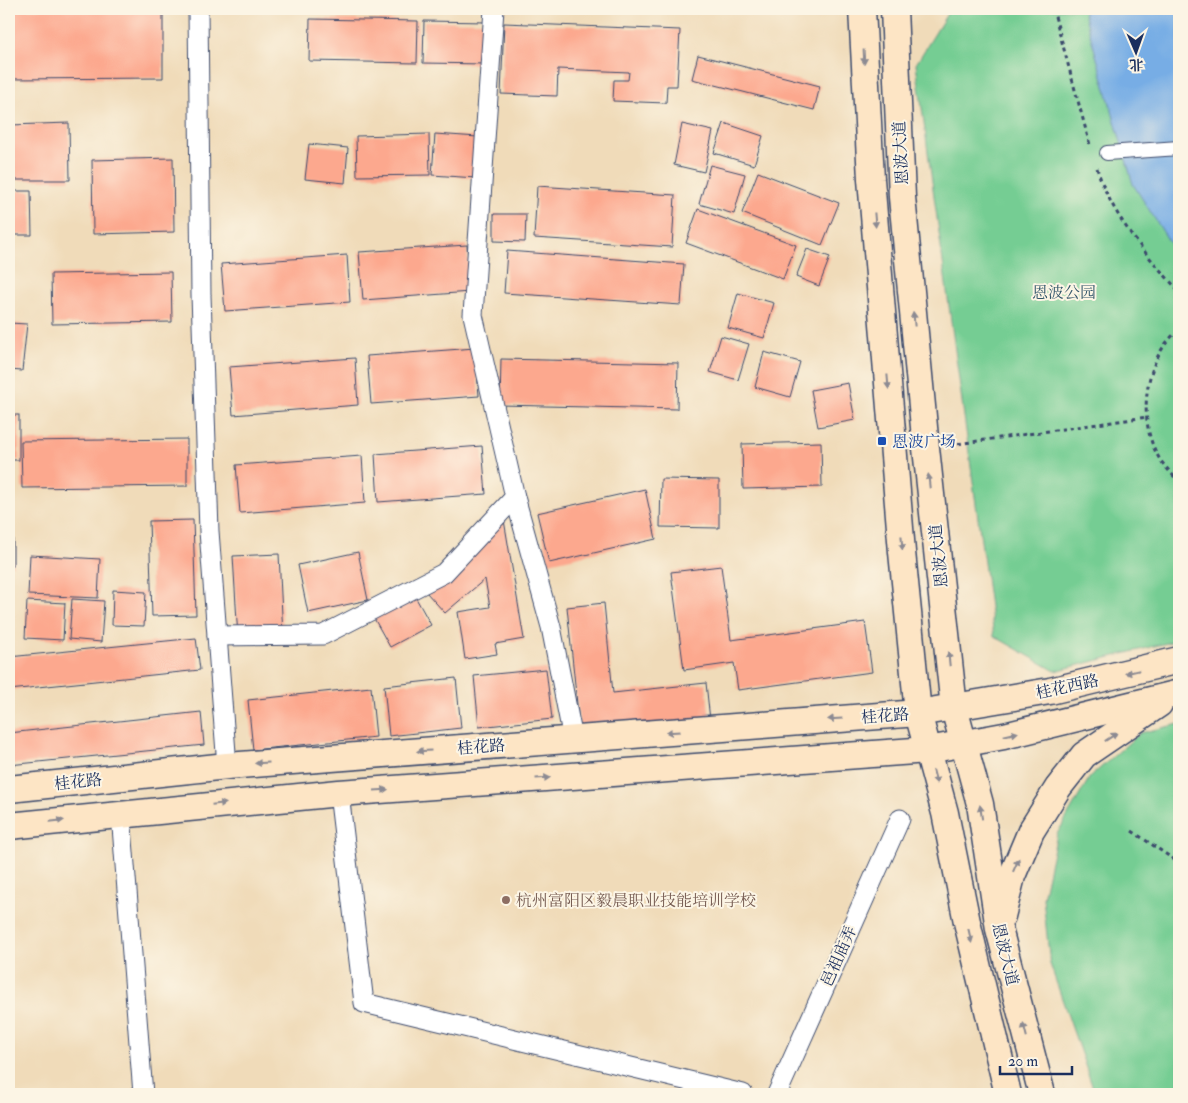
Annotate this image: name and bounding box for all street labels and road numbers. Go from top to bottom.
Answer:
street label: 恩波大道 [889,120,913,185]
street label: 恩波大道 [926,523,952,589]
street label: 桂花西路 [1034,671,1101,703]
street label: 桂花路 [860,704,910,728]
street label: 桂花路 [456,735,506,759]
street label: 桂花路 [53,770,103,794]
street label: 恩波大道 [988,921,1022,988]
street label: 邑祖庙弄 [817,923,861,990]

